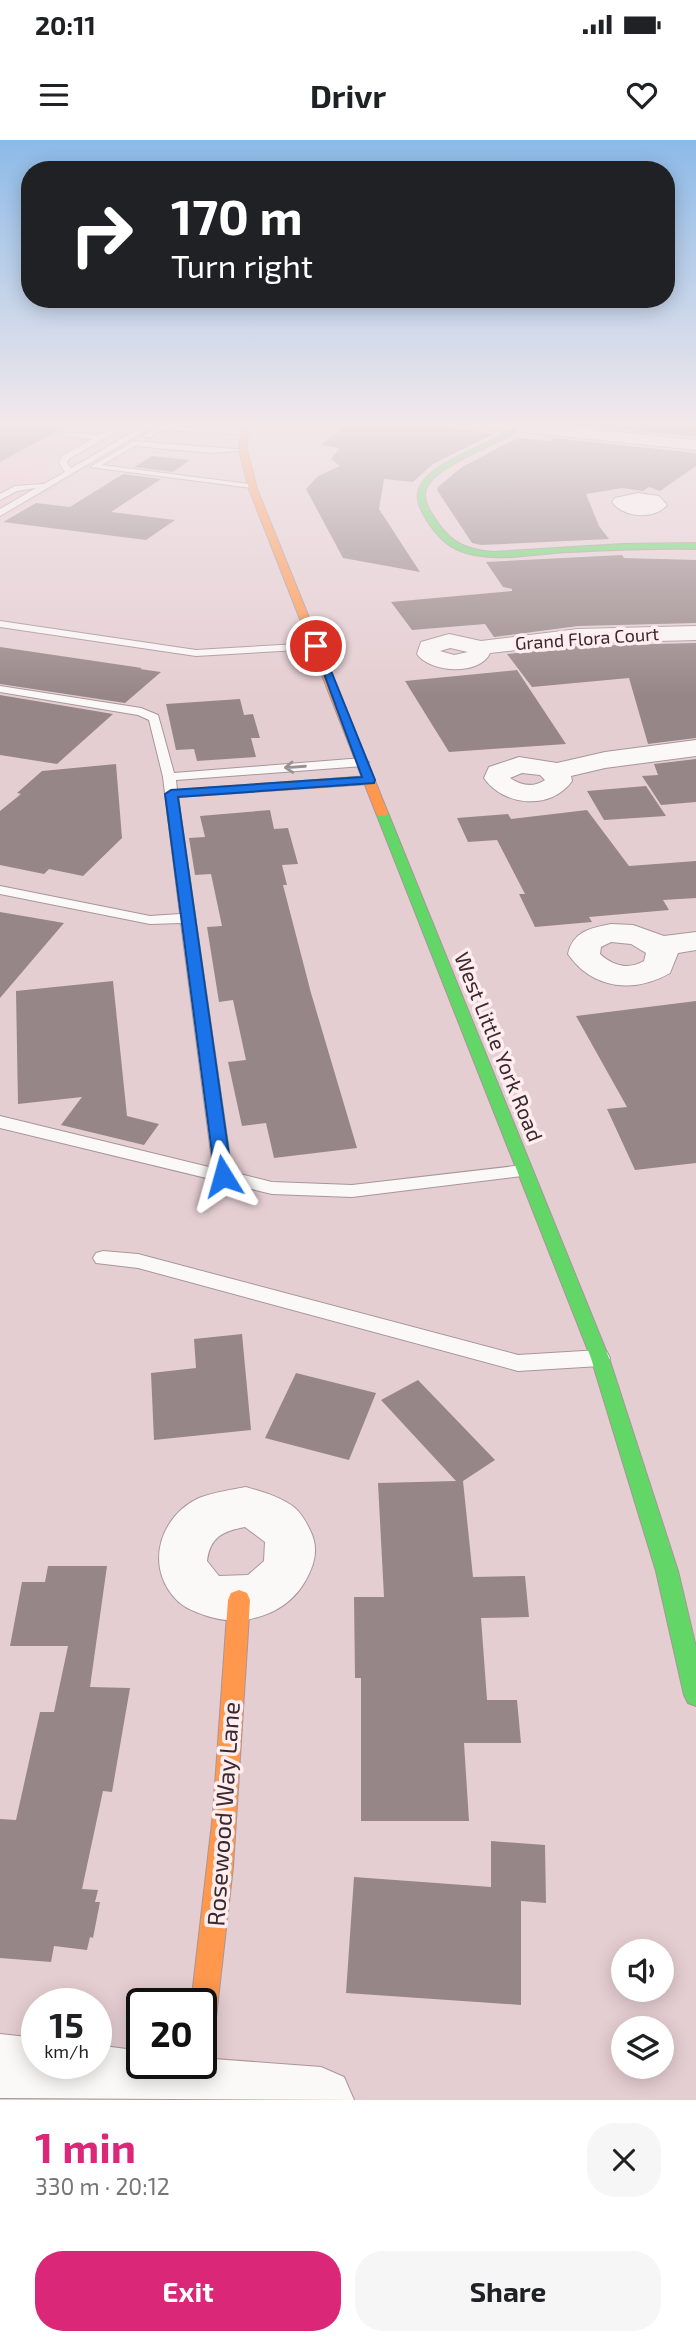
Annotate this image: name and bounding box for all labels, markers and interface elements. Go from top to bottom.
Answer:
text: 20:11 [35,9,96,40]
icon: menu [35,76,73,114]
text: Drivr [310,76,386,114]
icon: heart [623,76,661,114]
text: 170 m [171,186,303,245]
icon: right [56,189,147,280]
text: Turn right [171,246,313,284]
pin [286,616,346,676]
street label: Grand Flora Court [514,622,660,654]
icon: arrive [297,627,335,665]
one-way arrow [284,761,306,774]
street label: West Little York Road [450,948,549,1145]
position arrow [186,1139,260,1213]
street label: Rosewood Way Lane [200,1701,245,1927]
map controls [611,1939,674,2079]
button: sound [611,1939,674,2002]
speed limit sign: 20 [126,1988,217,2079]
text: 15 [49,2003,84,2045]
button: layers [611,2016,674,2079]
text: km/h [44,2040,89,2062]
text: 1 min [35,2121,136,2171]
button: close [587,2123,661,2197]
text: 330 m · 20:12 [35,2172,170,2200]
button: Exit [35,2251,341,2331]
button: Share [355,2251,661,2331]

